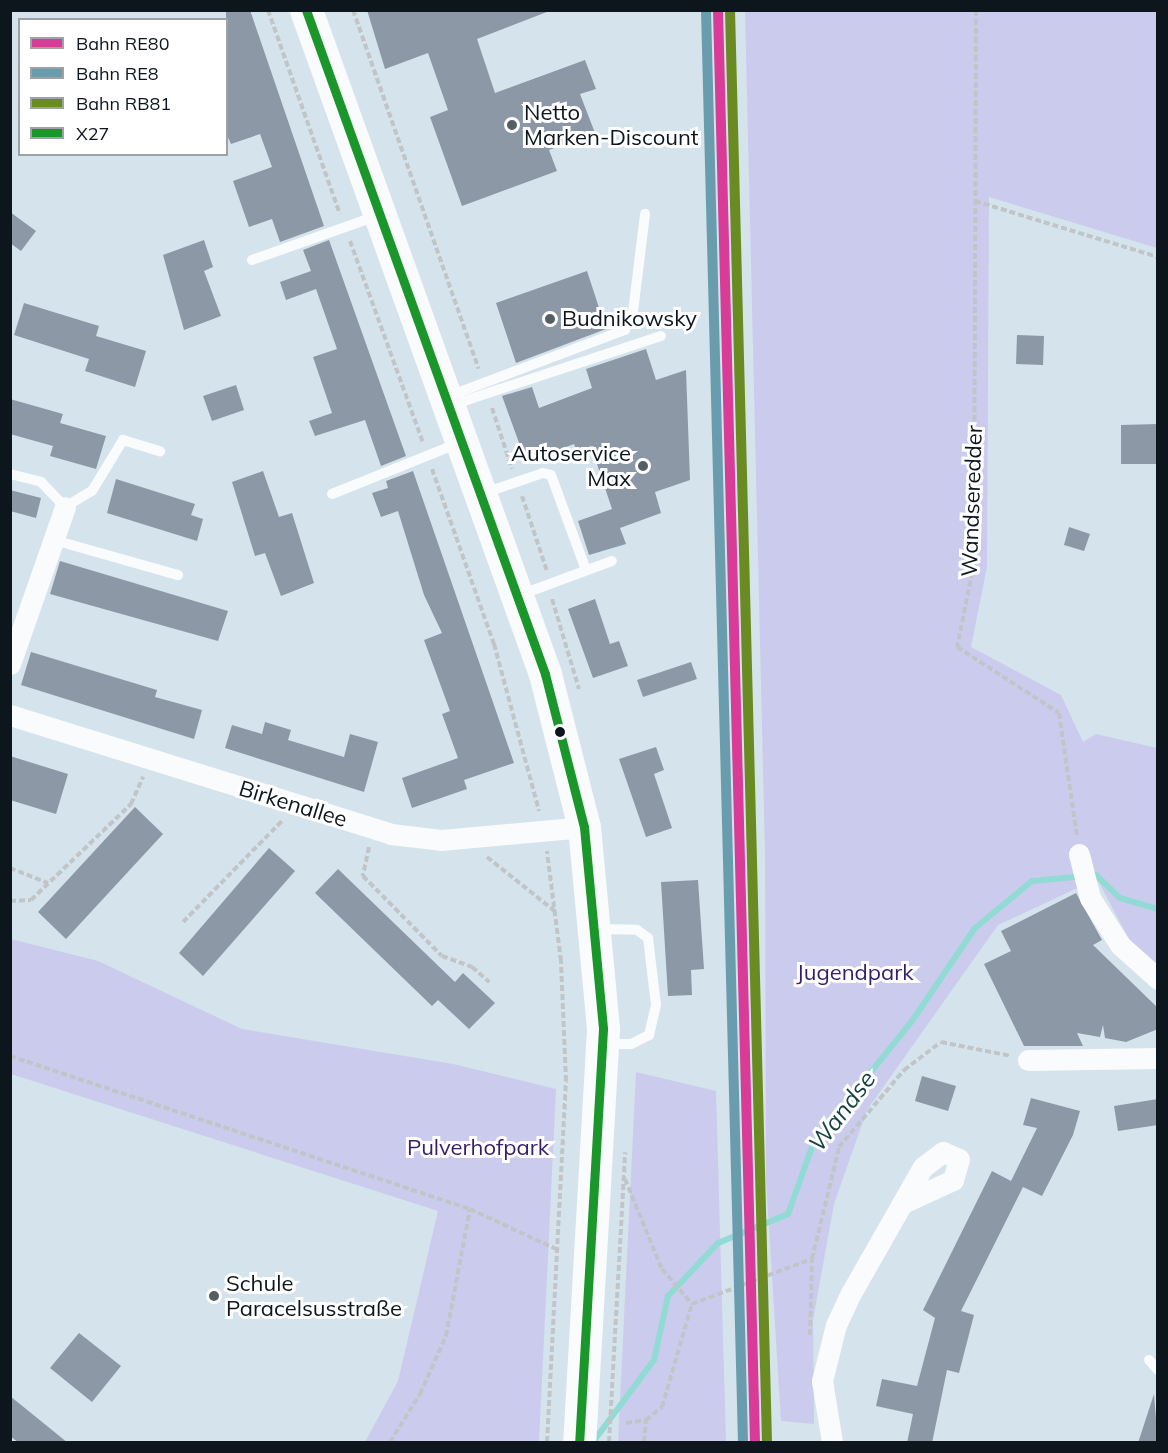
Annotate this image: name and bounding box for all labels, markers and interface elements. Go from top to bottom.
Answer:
legend [18,18,228,156]
text: Bahn RE80 [76,32,169,55]
text: Bahn RE8 [76,62,159,85]
text: Bahn RB81 [76,92,171,115]
place label: Netto Marken-Discount [524,99,698,150]
marker: Netto Marken-Discount [505,118,519,132]
text: X27 [76,122,109,145]
place label: Budnikowsky [562,306,697,332]
marker: Budnikowsky [543,312,557,326]
street label: Wandseredder [956,425,988,577]
place label: Autoservice Max [511,440,631,492]
marker: Autoservice Max [636,459,650,473]
unlabelled marker [554,726,566,738]
street label: Birkenallee [236,775,350,833]
park label: Jugendpark [797,960,913,986]
water label: Wandse [802,1065,882,1157]
park label: Pulverhofpark [407,1135,549,1161]
place label: Schule Paracelsusstraße [226,1270,402,1322]
marker: Schule Paracelsusstraße [207,1289,221,1303]

